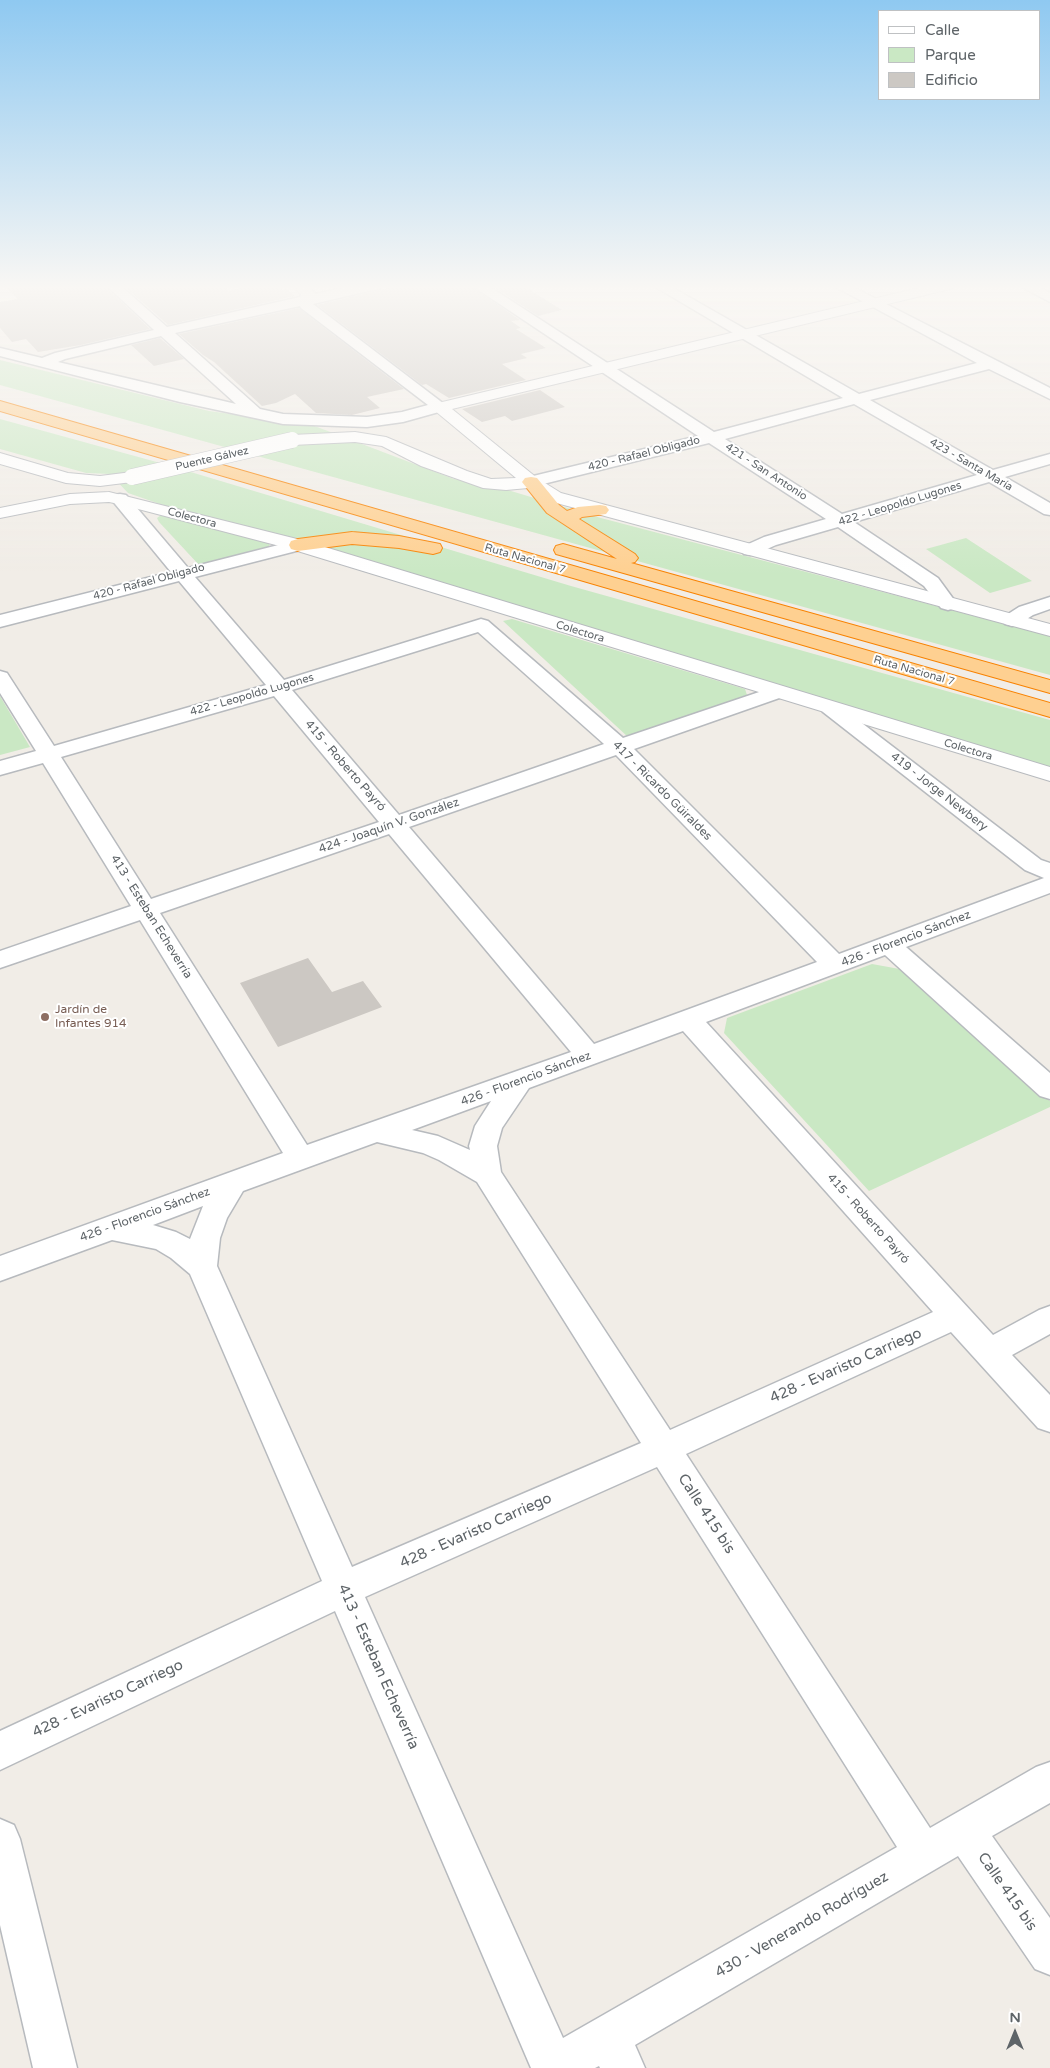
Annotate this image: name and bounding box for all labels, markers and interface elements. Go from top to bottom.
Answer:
legend [878,10,1040,100]
text: Calle [925,21,960,39]
text: Parque [925,46,976,64]
text: Edificio [925,71,978,89]
street label: 420 - Rafael Obligado [587,434,701,474]
street label: 423 - Santa María [927,436,1015,494]
street label: 421 - San Antonio [723,441,809,503]
street label: Puente Gálvez [174,444,250,474]
street label: 422 - Leopoldo Lugones [837,479,963,529]
street label: Colectora [166,505,218,531]
street label: Ruta Nacional 7 [483,541,567,577]
street label: 420 - Rafael Obligado [92,561,206,603]
street label: Colectora [554,618,606,646]
street label: Ruta Nacional 7 [872,653,956,689]
street label: 422 - Leopoldo Lugones [189,671,315,719]
street label: 415 - Roberto Payró [302,718,388,814]
street label: Colectora [942,736,994,764]
street label: 417 - Ricardo Güiraldes [609,738,715,844]
street label: 419 - Jorge Newbery [887,749,991,835]
street label: 424 - Joaquín V. González [317,795,461,857]
street label: 413 - Esteban Echeverría [107,853,195,981]
street label: 426 - Florencio Sánchez [839,908,973,970]
place label: Jardín de Infantes 914 [55,1003,127,1031]
marker: Jardín de Infantes 914 [39,1011,51,1023]
street label: 426 - Florencio Sánchez [459,1049,593,1109]
street label: 415 - Roberto Payró [824,1171,912,1267]
street label: 426 - Florencio Sánchez [78,1185,212,1245]
street label: 428 - Evaristo Carriego [767,1324,925,1408]
street label: Calle 415 bis [674,1471,738,1557]
street label: 428 - Evaristo Carriego [397,1489,555,1573]
street label: 413 - Esteban Echeverría [333,1582,423,1752]
street label: 428 - Evaristo Carriego [30,1656,186,1742]
street label: Calle 415 bis [973,1849,1041,1935]
street label: 430 - Venerando Rodríguez [712,1868,892,1982]
north arrow [990,2008,1040,2058]
text: N [1009,2009,1021,2026]

